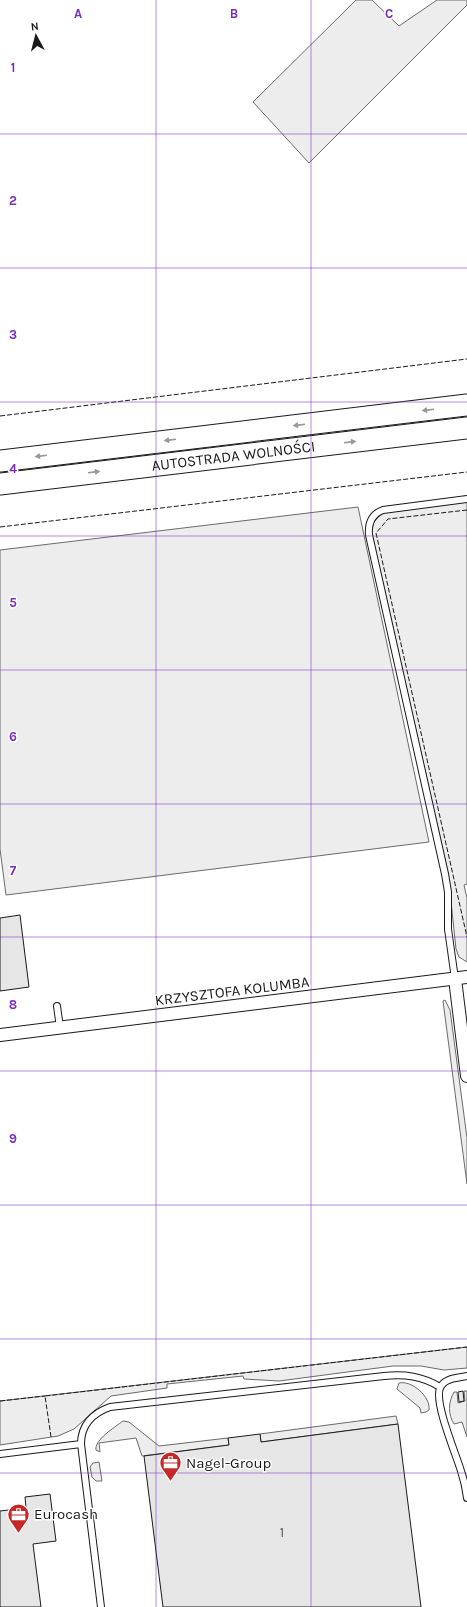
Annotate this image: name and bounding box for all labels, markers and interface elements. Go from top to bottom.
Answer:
text: A [74,6,82,21]
text: B [230,6,238,21]
text: C [385,6,393,21]
north arrow [16,16,56,56]
text: N [30,20,40,34]
text: 1 [11,60,15,75]
text: 2 [9,193,17,208]
text: 3 [9,327,17,342]
one-way arrow [422,407,434,413]
one-way arrow [293,422,305,428]
street label: AUTOSTRADA WOLNOŚCI [150,437,316,475]
one-way arrow [164,437,176,444]
one-way arrow [344,439,356,445]
one-way arrow [35,453,47,459]
text: 4 [9,461,17,476]
one-way arrow [88,469,100,476]
text: 5 [9,595,17,610]
text: 6 [9,729,17,744]
text: 7 [10,863,17,878]
street label: KRZYSZTOFA KOLUMBA [154,973,311,1009]
text: 8 [9,997,17,1012]
text: 9 [9,1131,17,1146]
office icon: Nagel-Group [158,1450,184,1483]
place label: Nagel-Group [186,1454,271,1472]
office icon: Eurocash [6,1501,32,1534]
place label: Eurocash [34,1505,98,1523]
house number: 1 [280,1525,284,1540]

